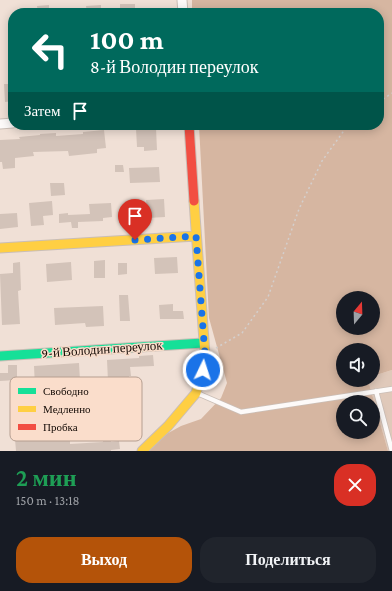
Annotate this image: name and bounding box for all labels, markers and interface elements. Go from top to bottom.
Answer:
icon: left [24,24,76,76]
text: 100 m [90,24,164,55]
text: 8-й Володин переулок [90,57,258,77]
icon: arrive [69,100,91,122]
text: Затем [24,103,61,119]
pin [118,199,152,240]
icon: arrive [124,205,146,227]
north arrow [336,291,380,335]
map controls [336,291,380,439]
street label: 9-й Володин переулок [41,337,164,361]
button: sound [336,343,380,387]
position arrow [182,349,224,391]
legend [10,377,142,441]
text: Свободно [43,385,89,397]
button: search [336,395,380,439]
text: Медленно [43,403,91,415]
text: Пробка [43,421,78,433]
text: 2 мин [16,464,76,491]
button: close [334,464,376,506]
text: 150 m · 13:18 [16,493,79,508]
button: Выход [16,537,192,583]
button: Поделиться [200,537,376,583]

